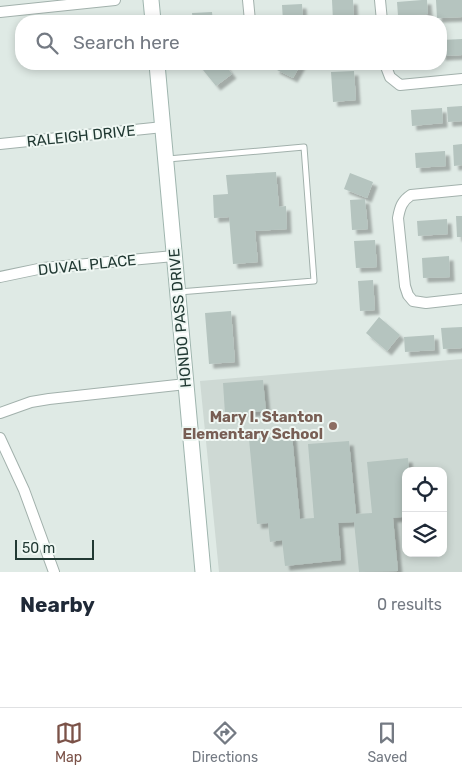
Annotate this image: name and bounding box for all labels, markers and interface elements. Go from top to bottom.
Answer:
search box [15,15,447,70]
icon: search [33,29,61,57]
text: Search here [73,31,180,54]
street label: RALEIGH DRIVE [26,121,136,151]
street label: HONDO PASS DRIVE [165,248,195,388]
street label: DUVAL PLACE [37,251,137,279]
place label: Mary I. Stanton Elementary School [182,408,323,443]
marker: Mary I. Stanton Elementary School [327,420,339,432]
map controls [402,467,447,557]
button: locate [402,467,447,512]
button: layers [402,512,447,557]
scale bar [15,537,94,560]
text: 50 m [22,540,55,557]
text: Nearby [20,592,95,617]
text: 0 results [377,595,442,614]
tab: Map [55,719,83,766]
tab: Directions [192,719,258,766]
tab: Saved [367,719,407,766]

